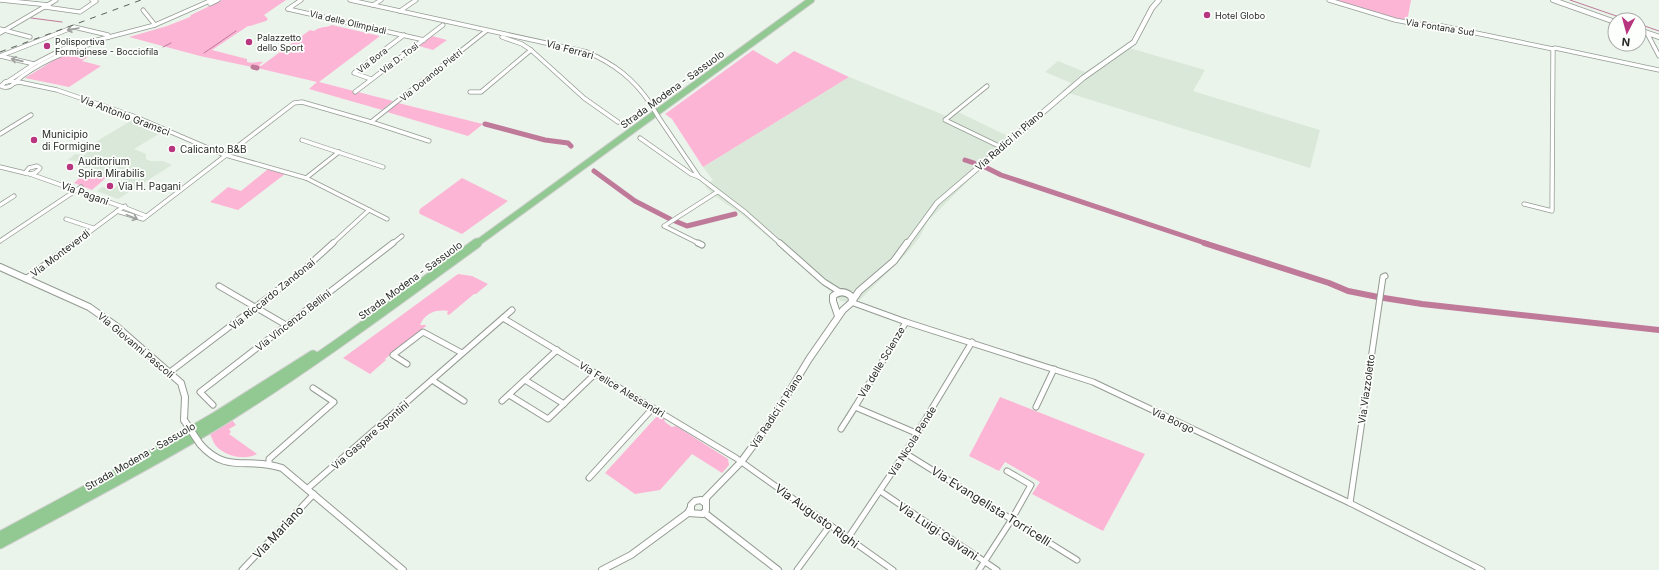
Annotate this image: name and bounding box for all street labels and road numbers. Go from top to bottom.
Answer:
street label: Via delle Olimpiadi [309,8,387,36]
street label: Via Fontana Sud [1405,16,1475,38]
street label: Via Ferrari [545,37,595,61]
street label: Via D. Tosi [378,40,420,76]
street label: Via Bora [355,45,389,75]
street label: Via Dorando Pietri [398,47,464,103]
street label: Strada Modena - Sassuolo [618,47,726,131]
street label: Via Antonio Gramsci [78,92,172,138]
street label: Via Radici in Piano [972,107,1046,173]
street label: Via Pagani [60,179,110,207]
street label: Via Monteverdi [28,227,92,279]
street label: Strada Modena - Sassuolo [356,238,464,322]
street label: Via Riccardo Zandonai [227,256,317,332]
street label: Via Vincenzo Bellini [253,287,333,353]
street label: Via Giovanni Pascoli [96,310,176,380]
street label: Via delle Scienze [855,324,907,400]
street label: Via Viazzoletto [1355,353,1377,425]
street label: Via Felice Alessandri [577,359,667,419]
street label: Via Radici in Piano [747,371,805,451]
street label: Via Gaspare Spontini [329,398,411,472]
street label: Via Nicola Pende [886,404,938,478]
street label: Via Borgo [1150,405,1196,435]
street label: Strada Modena - Sassuolo [83,419,197,493]
street label: Via Evangelista Torricelli [928,463,1054,549]
street label: Via Augusto Righi [772,481,862,551]
street label: Via Luigi Galvani [895,499,981,563]
street label: Via Mariano [249,502,307,562]

